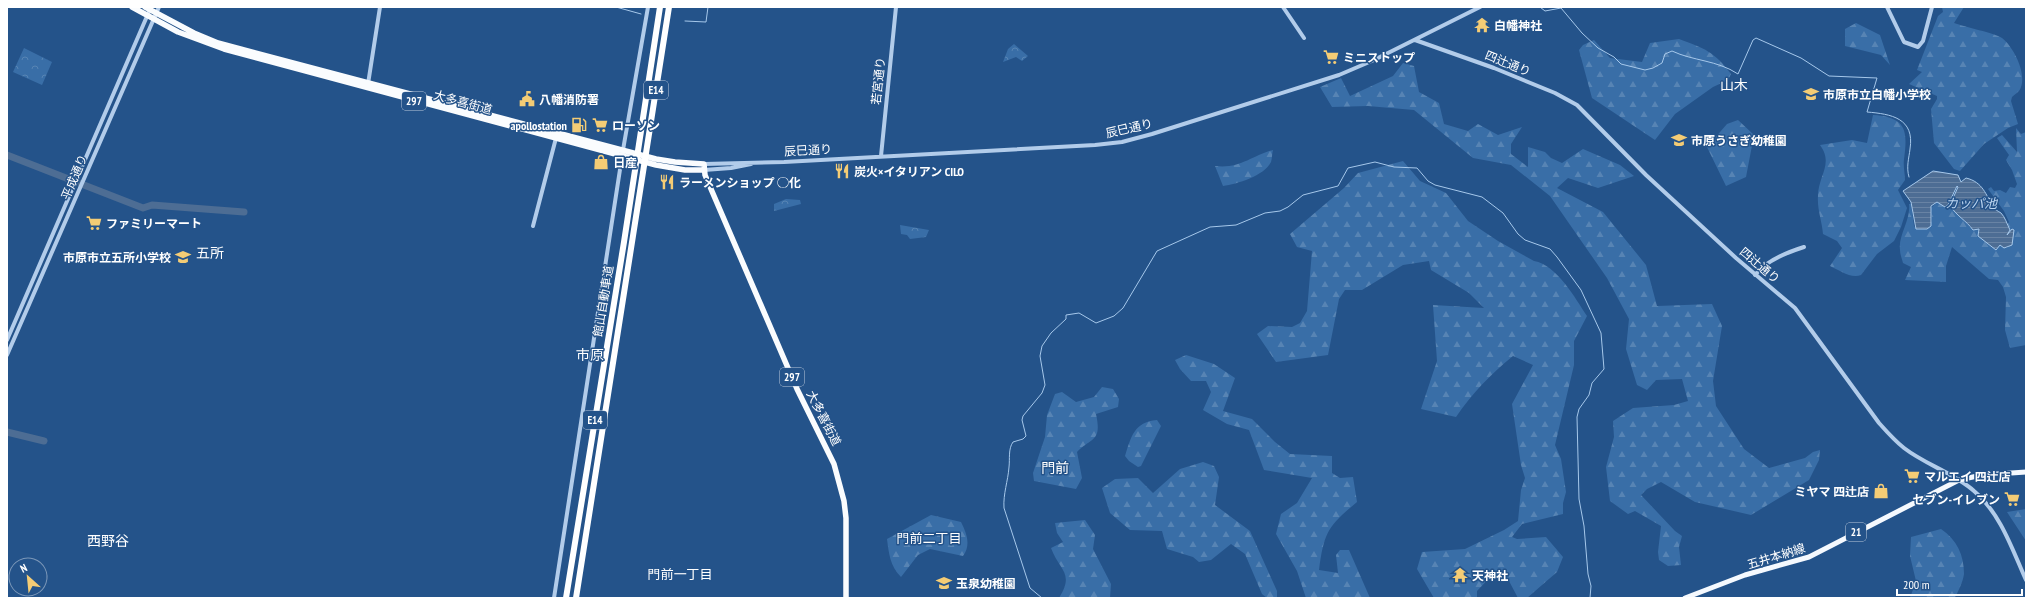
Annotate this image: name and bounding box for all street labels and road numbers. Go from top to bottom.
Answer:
street label: 四辻通り [1483,47,1533,79]
street label: 若宮通り [868,56,888,106]
road number: E14 [644,81,668,99]
street label: 大多喜街道 [432,87,494,117]
road number: 297 [402,92,426,110]
street label: 辰巳通り [1104,115,1154,141]
street label: 辰巳通り [784,141,832,159]
street label: 平成通り [58,152,90,202]
street label: 四辻通り [1737,244,1783,286]
street label: 館山自動車道 [590,264,616,338]
road number: 297 [780,368,804,386]
street label: 大多喜街道 [804,388,844,448]
road number: E14 [583,411,607,429]
road number: 21 [1846,523,1866,541]
street label: 五井本納線 [1745,540,1807,572]

